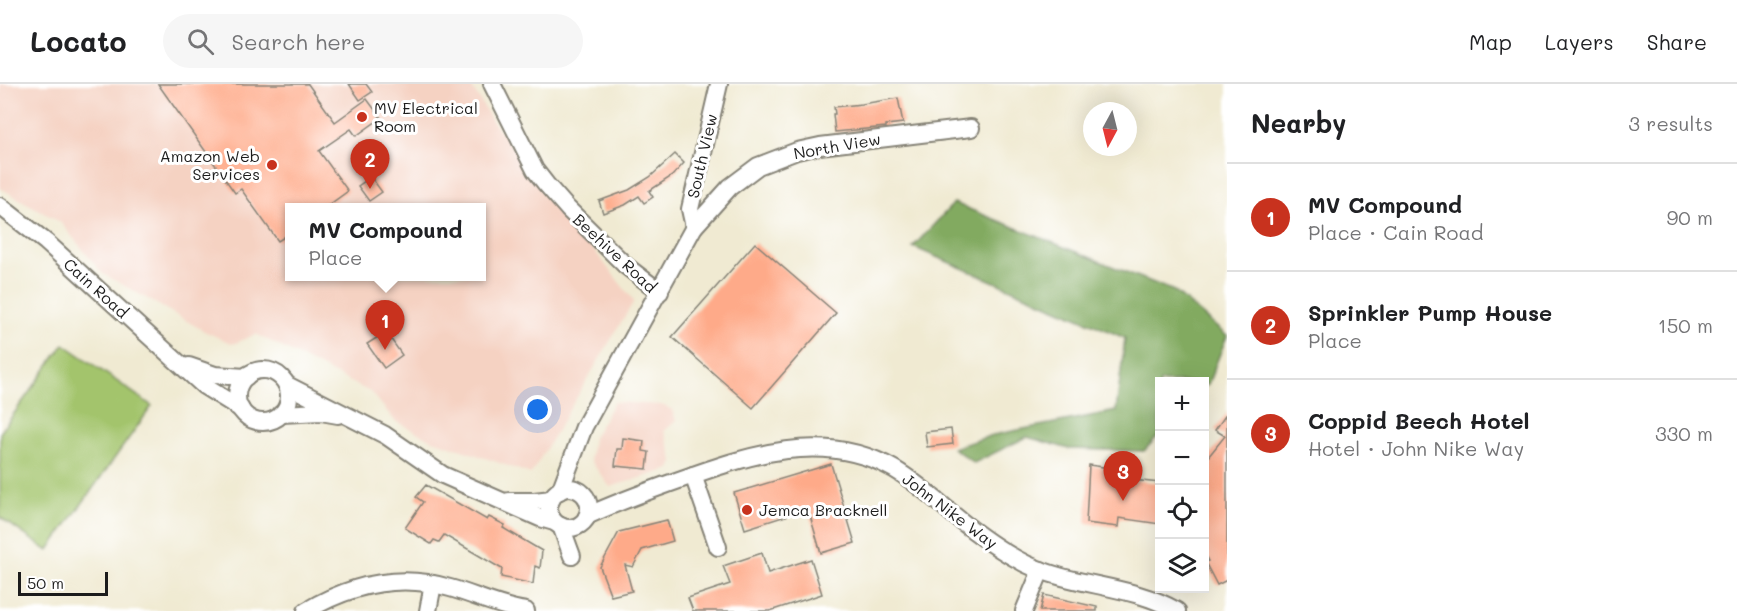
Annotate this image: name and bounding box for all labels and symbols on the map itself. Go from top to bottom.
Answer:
place label: MV Electrical Room [374,97,478,136]
north arrow [1083,102,1137,156]
marker: MV Electrical Room [355,110,369,124]
street label: South View [682,112,721,200]
street label: North View [792,128,882,163]
pin: 2 [350,140,389,189]
place label: Amazon Web Services [160,145,260,184]
marker: Amazon Web Services [265,158,279,172]
street label: Beehive Road [569,208,662,297]
street label: Cain Road [60,253,133,322]
pin: 1 [366,300,404,350]
your location [523,395,552,424]
pin: 3 [1104,452,1142,501]
street label: John Nike Way [899,468,1002,553]
place label: Jemca Bracknell [759,499,888,520]
marker: Jemca Bracknell [740,503,754,517]
scale bar [18,569,108,596]

